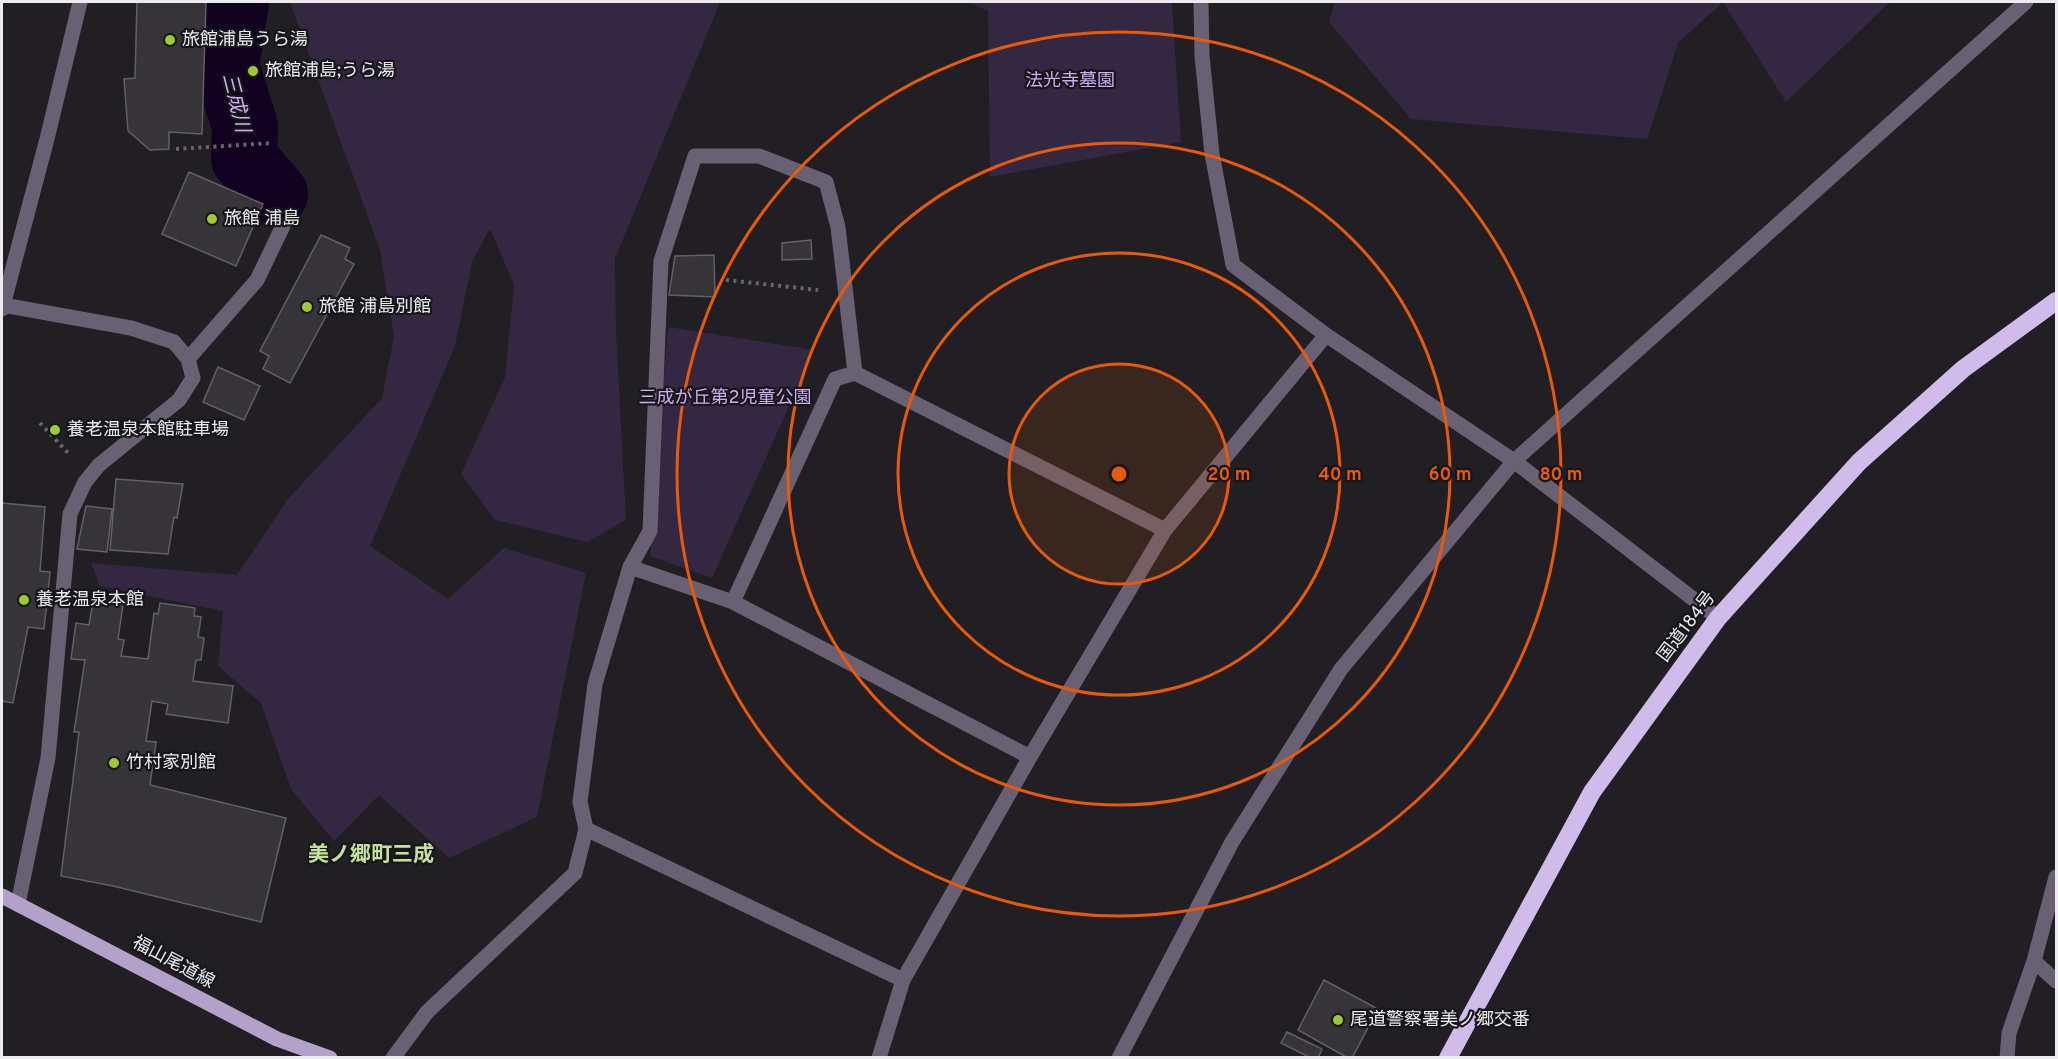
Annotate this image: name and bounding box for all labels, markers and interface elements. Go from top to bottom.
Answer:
place label: 旅館浦島うら湯 [182,29,308,52]
marker: 旅館浦島うら湯 [163,33,177,47]
place label: 旅館浦島;うら湯 [265,60,395,83]
marker: 旅館浦島;うら湯 [246,64,260,78]
park label: 法光寺墓園 [1025,70,1115,93]
water label: 三成川 [215,71,255,137]
place label: 旅館 浦島 [224,208,300,231]
marker: 旅館 浦島 [205,212,219,226]
place label: 旅館 浦島別館 [319,296,431,319]
marker: 旅館 浦島別館 [300,300,314,314]
park label: 三成が丘第2児童公園 [638,387,812,410]
place label: 養老温泉本館駐車場 [67,419,229,442]
marker: 養老温泉本館駐車場 [48,423,62,437]
centre of rings [1109,464,1129,484]
text: 20 m [1207,464,1251,487]
text: 40 m [1318,464,1362,487]
text: 60 m [1428,464,1472,487]
text: 80 m [1539,464,1583,487]
street label: 国道184号 [1653,587,1721,667]
place label: 養老温泉本館 [36,589,144,612]
marker: 養老温泉本館 [17,593,31,607]
place label: 竹村家別館 [126,752,216,775]
marker: 竹村家別館 [107,756,121,770]
district label: 美ノ郷町三成 [308,842,434,869]
street label: 福山尾道線 [128,932,218,994]
place label: 尾道警察署美ノ郷交番 [1350,1009,1530,1032]
marker: 尾道警察署美ノ郷交番 [1331,1013,1345,1027]

